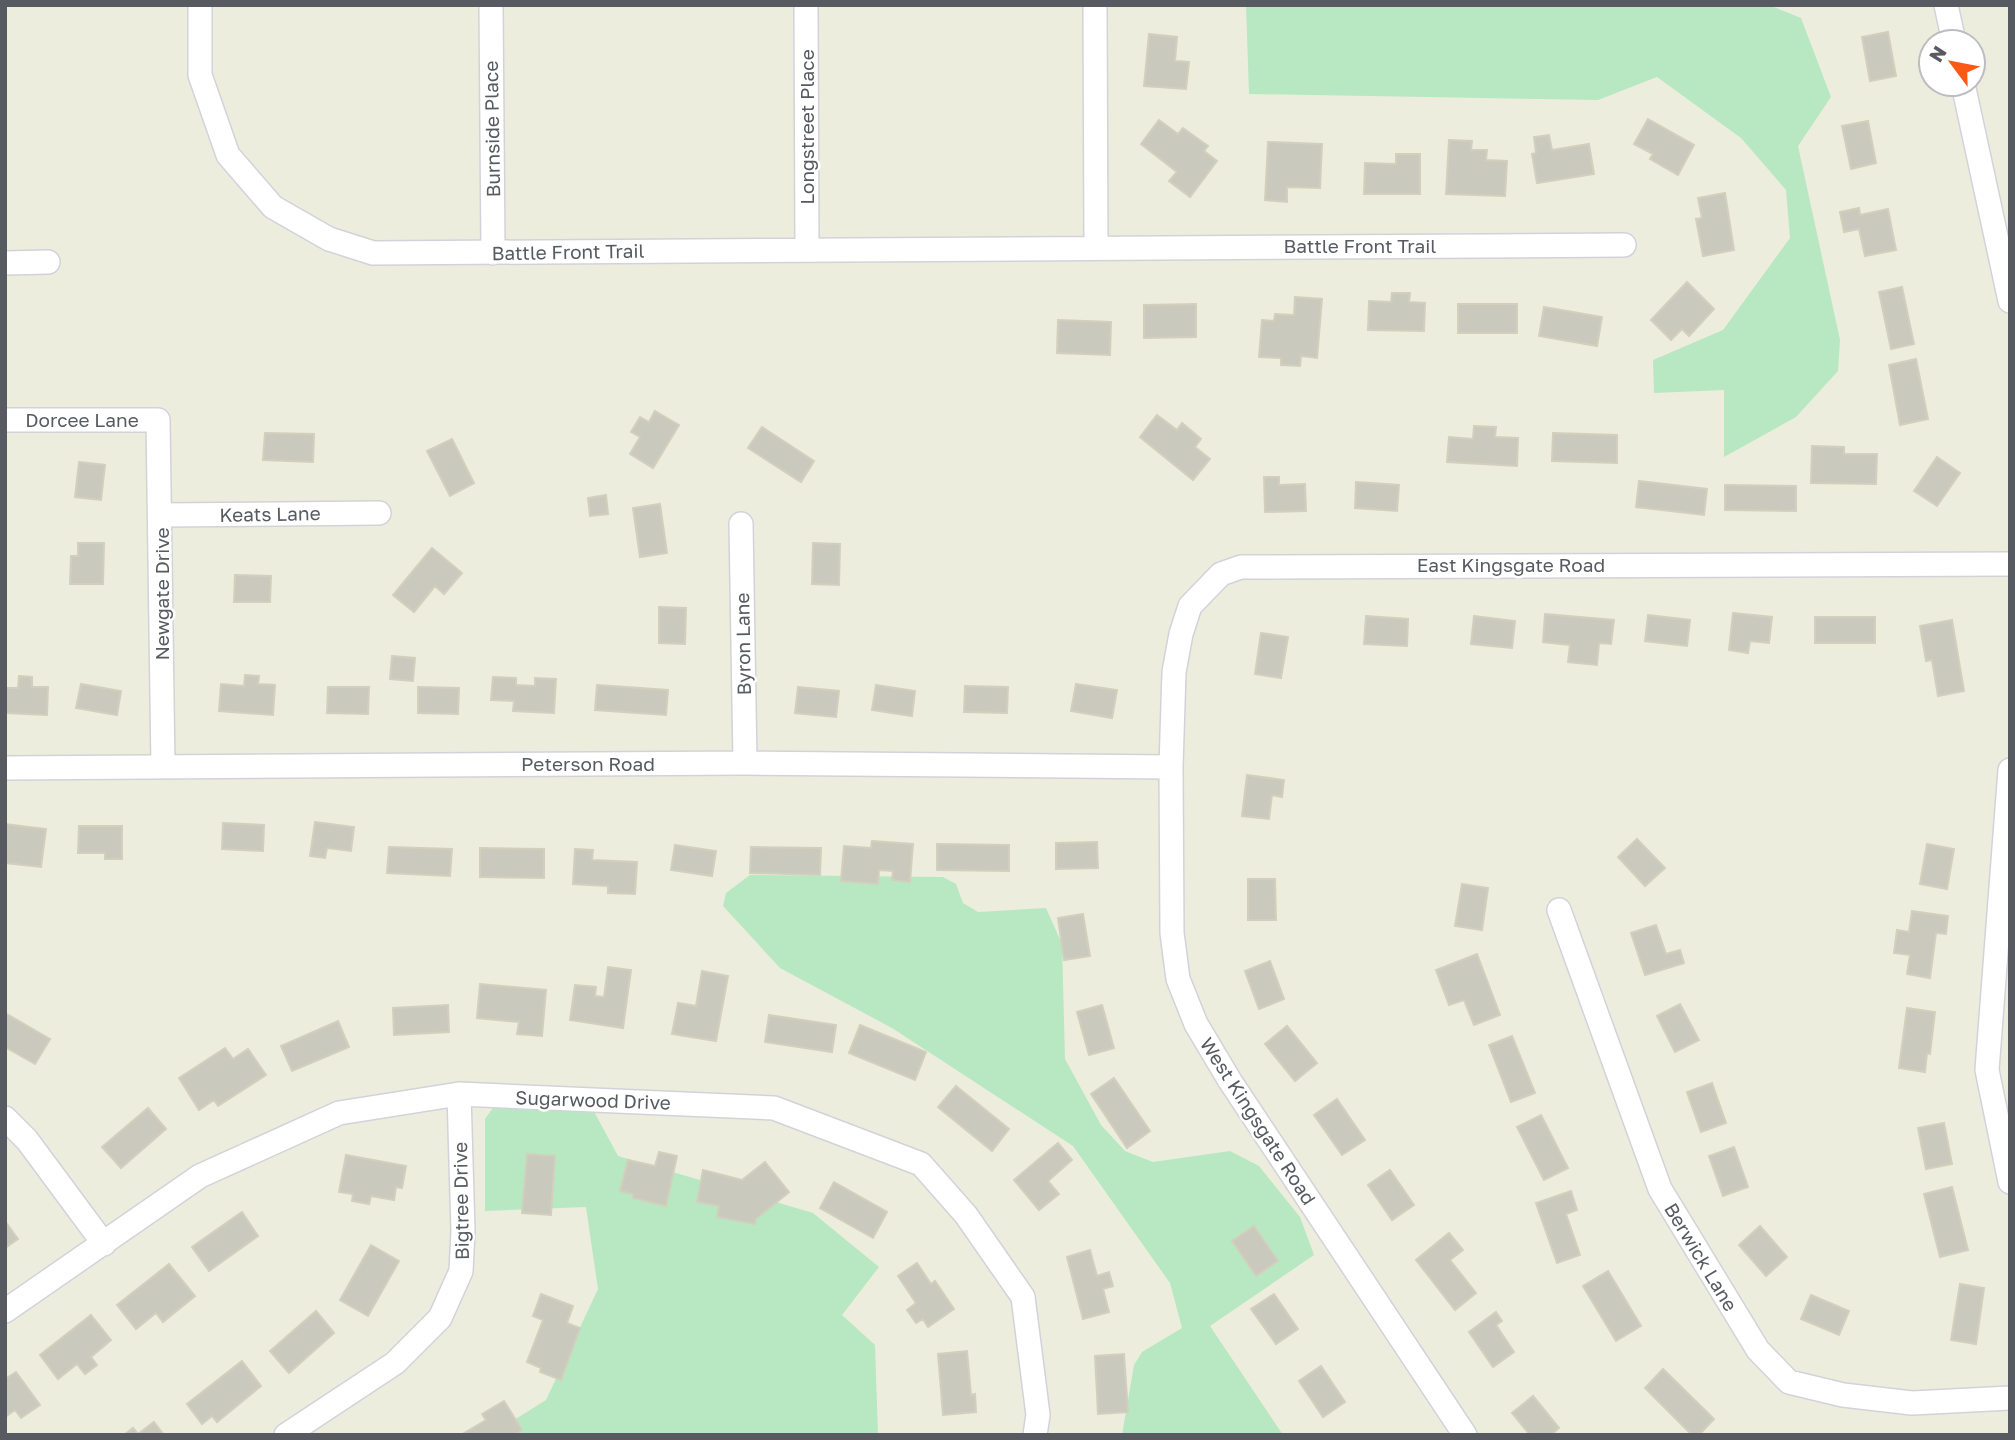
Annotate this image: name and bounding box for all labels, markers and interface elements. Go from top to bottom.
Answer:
north arrow [1917,28,1987,98]
text: N [1924,42,1951,66]
street label: Longstreet Place [795,49,818,205]
street label: Burnside Place [479,61,504,197]
street label: Battle Front Trail [1284,234,1436,257]
street label: Battle Front Trail [491,239,645,264]
street label: Dorcee Lane [25,408,139,431]
street label: Keats Lane [219,501,321,526]
street label: Newgate Drive [150,527,173,661]
street label: East Kingsgate Road [1417,553,1605,576]
street label: Byron Lane [730,592,755,696]
street label: Peterson Road [521,752,655,775]
street label: West Kingsgate Road [1196,1033,1321,1209]
street label: Sugarwood Drive [515,1085,671,1114]
street label: Bigtree Drive [448,1142,473,1260]
street label: Berwick Lane [1660,1198,1743,1315]

